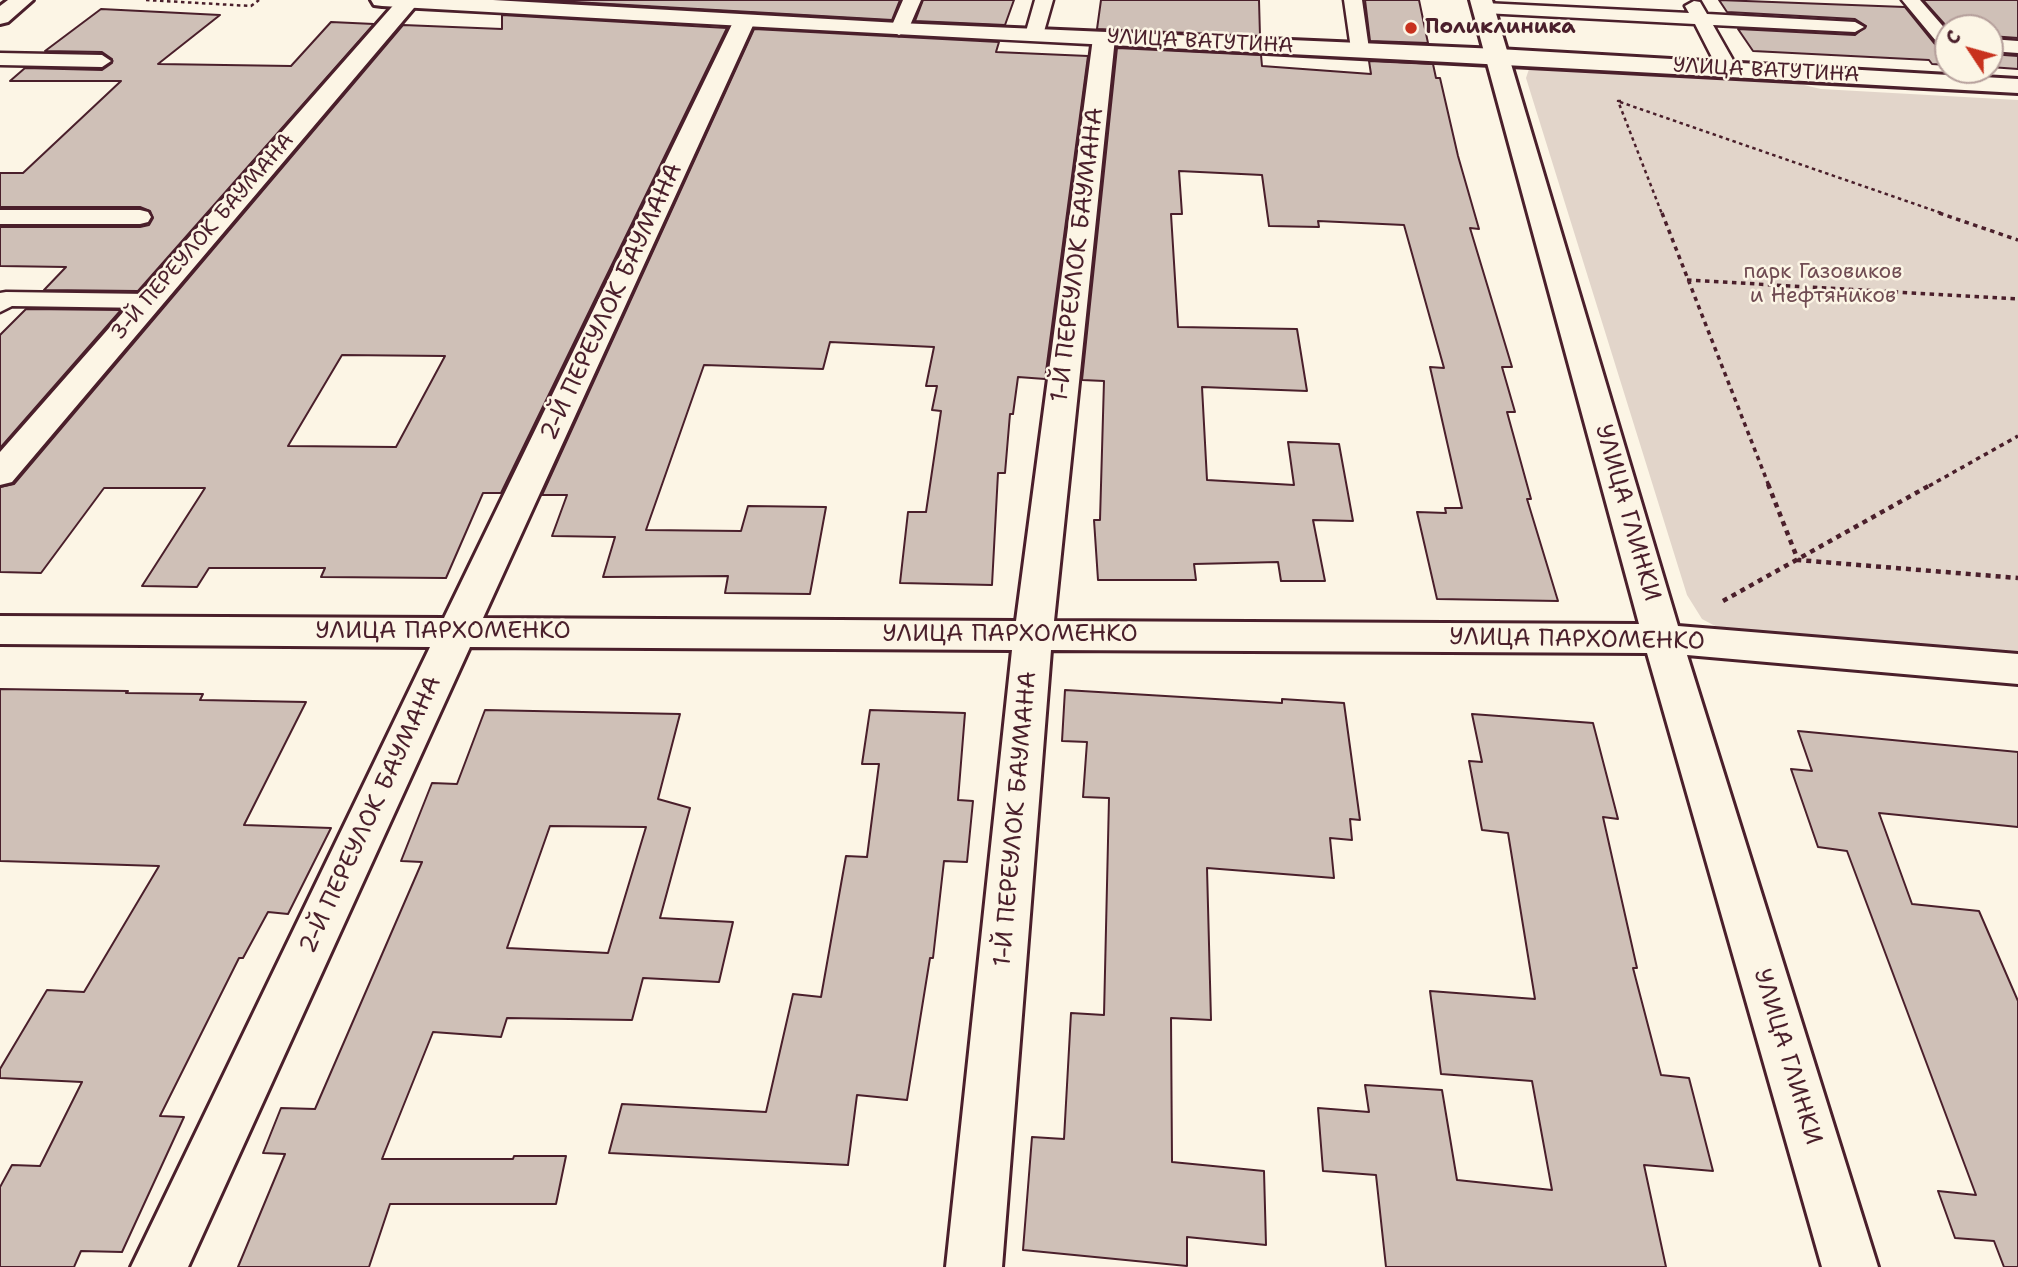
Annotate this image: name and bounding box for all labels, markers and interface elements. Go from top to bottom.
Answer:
north arrow [1934,14,2004,84]
place label: Поликлиника [1425,15,1576,41]
marker: Поликлиника [1403,20,1419,36]
street label: УЛИЦА ВАТУТИНА [1106,25,1294,59]
text: С [1940,25,1967,50]
street label: УЛИЦА ВАТУТИНА [1672,54,1860,88]
street label: 1-Й ПЕРЕУЛОК БАУМАНА [1046,106,1110,404]
street label: 3-Й ПЕРЕУЛОК БАУМАНА [106,128,300,346]
street label: 2-Й ПЕРЕУЛОК БАУМАНА [535,159,689,445]
park label: парк Газовиков и Нефтяников [1744,260,1902,310]
street label: УЛИЦА ГЛИНКИ [1588,421,1666,605]
street label: УЛИЦА ПАРХОМЕНКО [315,618,571,646]
street label: УЛИЦА ПАРХОМЕНКО [882,621,1138,649]
street label: УЛИЦА ПАРХОМЕНКО [1449,623,1705,657]
street label: 1-Й ПЕРЕУЛОК БАУМАНА [989,670,1043,968]
street label: 2-Й ПЕРЕУЛОК БАУМАНА [294,672,448,958]
street label: УЛИЦА ГЛИНКИ [1747,965,1827,1149]

